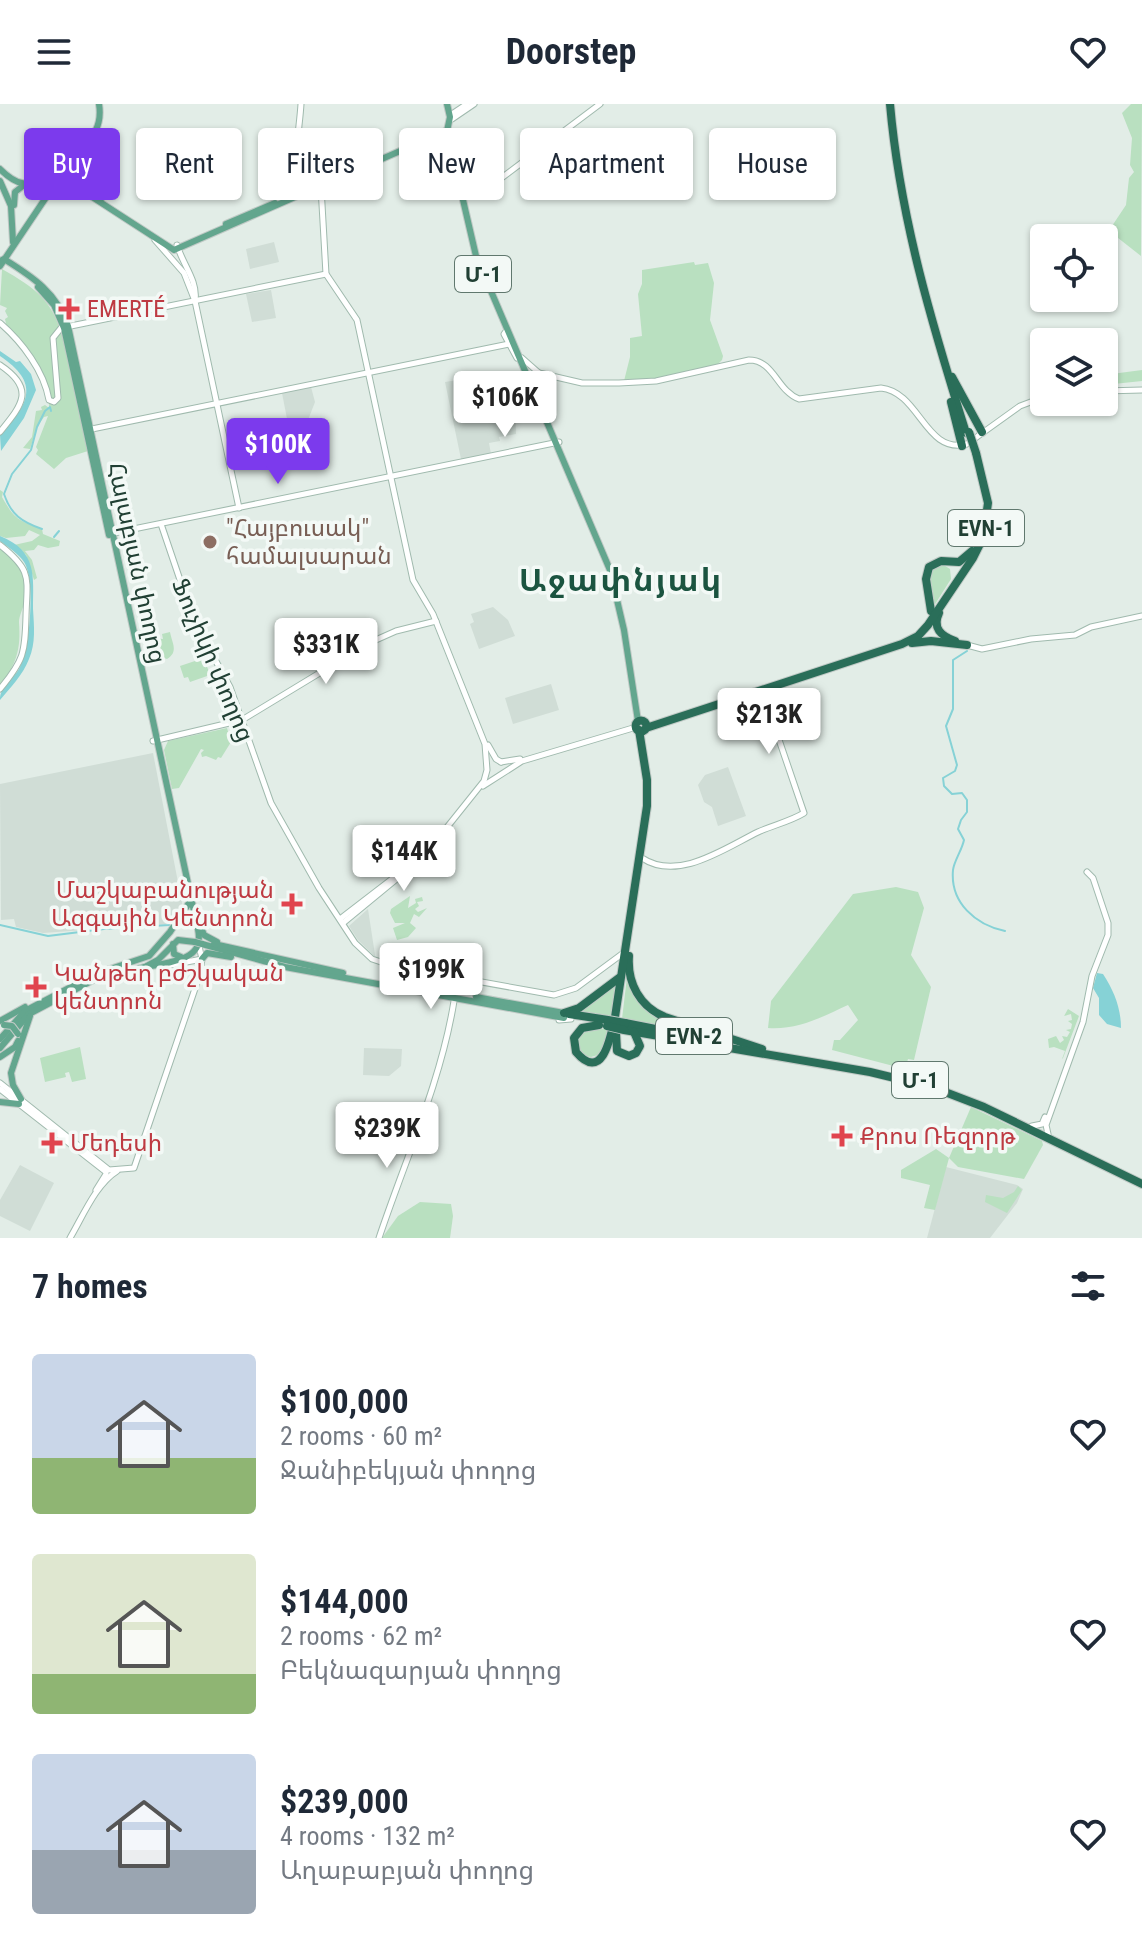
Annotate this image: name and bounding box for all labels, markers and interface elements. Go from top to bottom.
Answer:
icon: menu [32,30,76,74]
icon: heart [1066,30,1110,74]
text: Doorstep [506,31,636,73]
chip: Buy [24,128,120,200]
chip: Rent [136,128,242,200]
chip: Filters [258,128,383,200]
chip: New [399,128,504,200]
chip: Apartment [520,128,693,200]
chip: House [709,128,836,200]
map controls [1030,224,1118,416]
button: locate [1030,224,1118,312]
road number: Մ-1 [455,256,511,292]
place label: EMERTÉ [87,295,165,323]
marker: EMERTÉ [58,298,80,320]
button: layers [1030,328,1118,416]
pin: $106K [449,371,561,439]
text: $106K [472,382,538,412]
pin: $100K [222,418,334,486]
text: $100K [245,429,311,459]
street label: Հալաբյան փողոց [102,460,172,666]
road number: EVN-1 [948,510,1024,546]
place label: "Հայբուսակ" համալսարան [226,514,392,570]
marker: "Հայբուսակ" համալսարան [201,533,219,551]
district label: Աջափնյակ [519,561,723,599]
street label: Ֆուչիկի փողոց [166,574,260,746]
pin: $331K [270,618,382,686]
text: $331K [293,629,359,659]
pin: $213K [713,688,825,756]
text: $213K [736,699,802,729]
pin: $144K [348,825,460,893]
text: $144K [371,836,437,866]
place label: Մաշկաբանության Ազգային Կենտրոն [51,876,274,932]
marker: Մաշկաբանության Ազգային Կենտրոն [281,893,303,915]
pin: $199K [375,943,487,1011]
text: $199K [398,954,464,984]
place label: Կանթեղ բժշկական կենտրոն [54,959,284,1015]
marker: Կանթեղ բժշկական կենտրոն [25,976,47,998]
road number: EVN-2 [656,1018,732,1054]
road number: Մ-1 [892,1062,948,1098]
pin: $239K [331,1102,443,1170]
text: $239K [354,1113,420,1143]
place label: Քրոս Ռեզորթ [860,1122,1016,1150]
marker: Քրոս Ռեզորթ [831,1125,853,1147]
place label: Մեդեսի [70,1129,162,1157]
marker: Մեդեսի [41,1132,63,1154]
icon: filters [1066,1264,1110,1308]
text: 7 homes [32,1266,148,1306]
text: $100,000 [280,1381,409,1421]
icon: home [96,1386,192,1482]
icon: heart [1066,1412,1110,1456]
text: 2 rooms · 60 m² [280,1421,442,1451]
text: Ջանիբեկյան փողոց [280,1455,536,1485]
text: $144,000 [280,1581,409,1621]
icon: home [96,1586,192,1682]
icon: heart [1066,1612,1110,1656]
text: 2 rooms · 62 m² [280,1621,442,1651]
text: Բեկնազարյան փողոց [280,1655,562,1685]
text: $239,000 [280,1781,409,1821]
icon: home [96,1786,192,1882]
icon: heart [1066,1812,1110,1856]
text: 4 rooms · 132 m² [280,1821,455,1851]
text: Աղաբաբյան փողոց [280,1855,534,1885]

